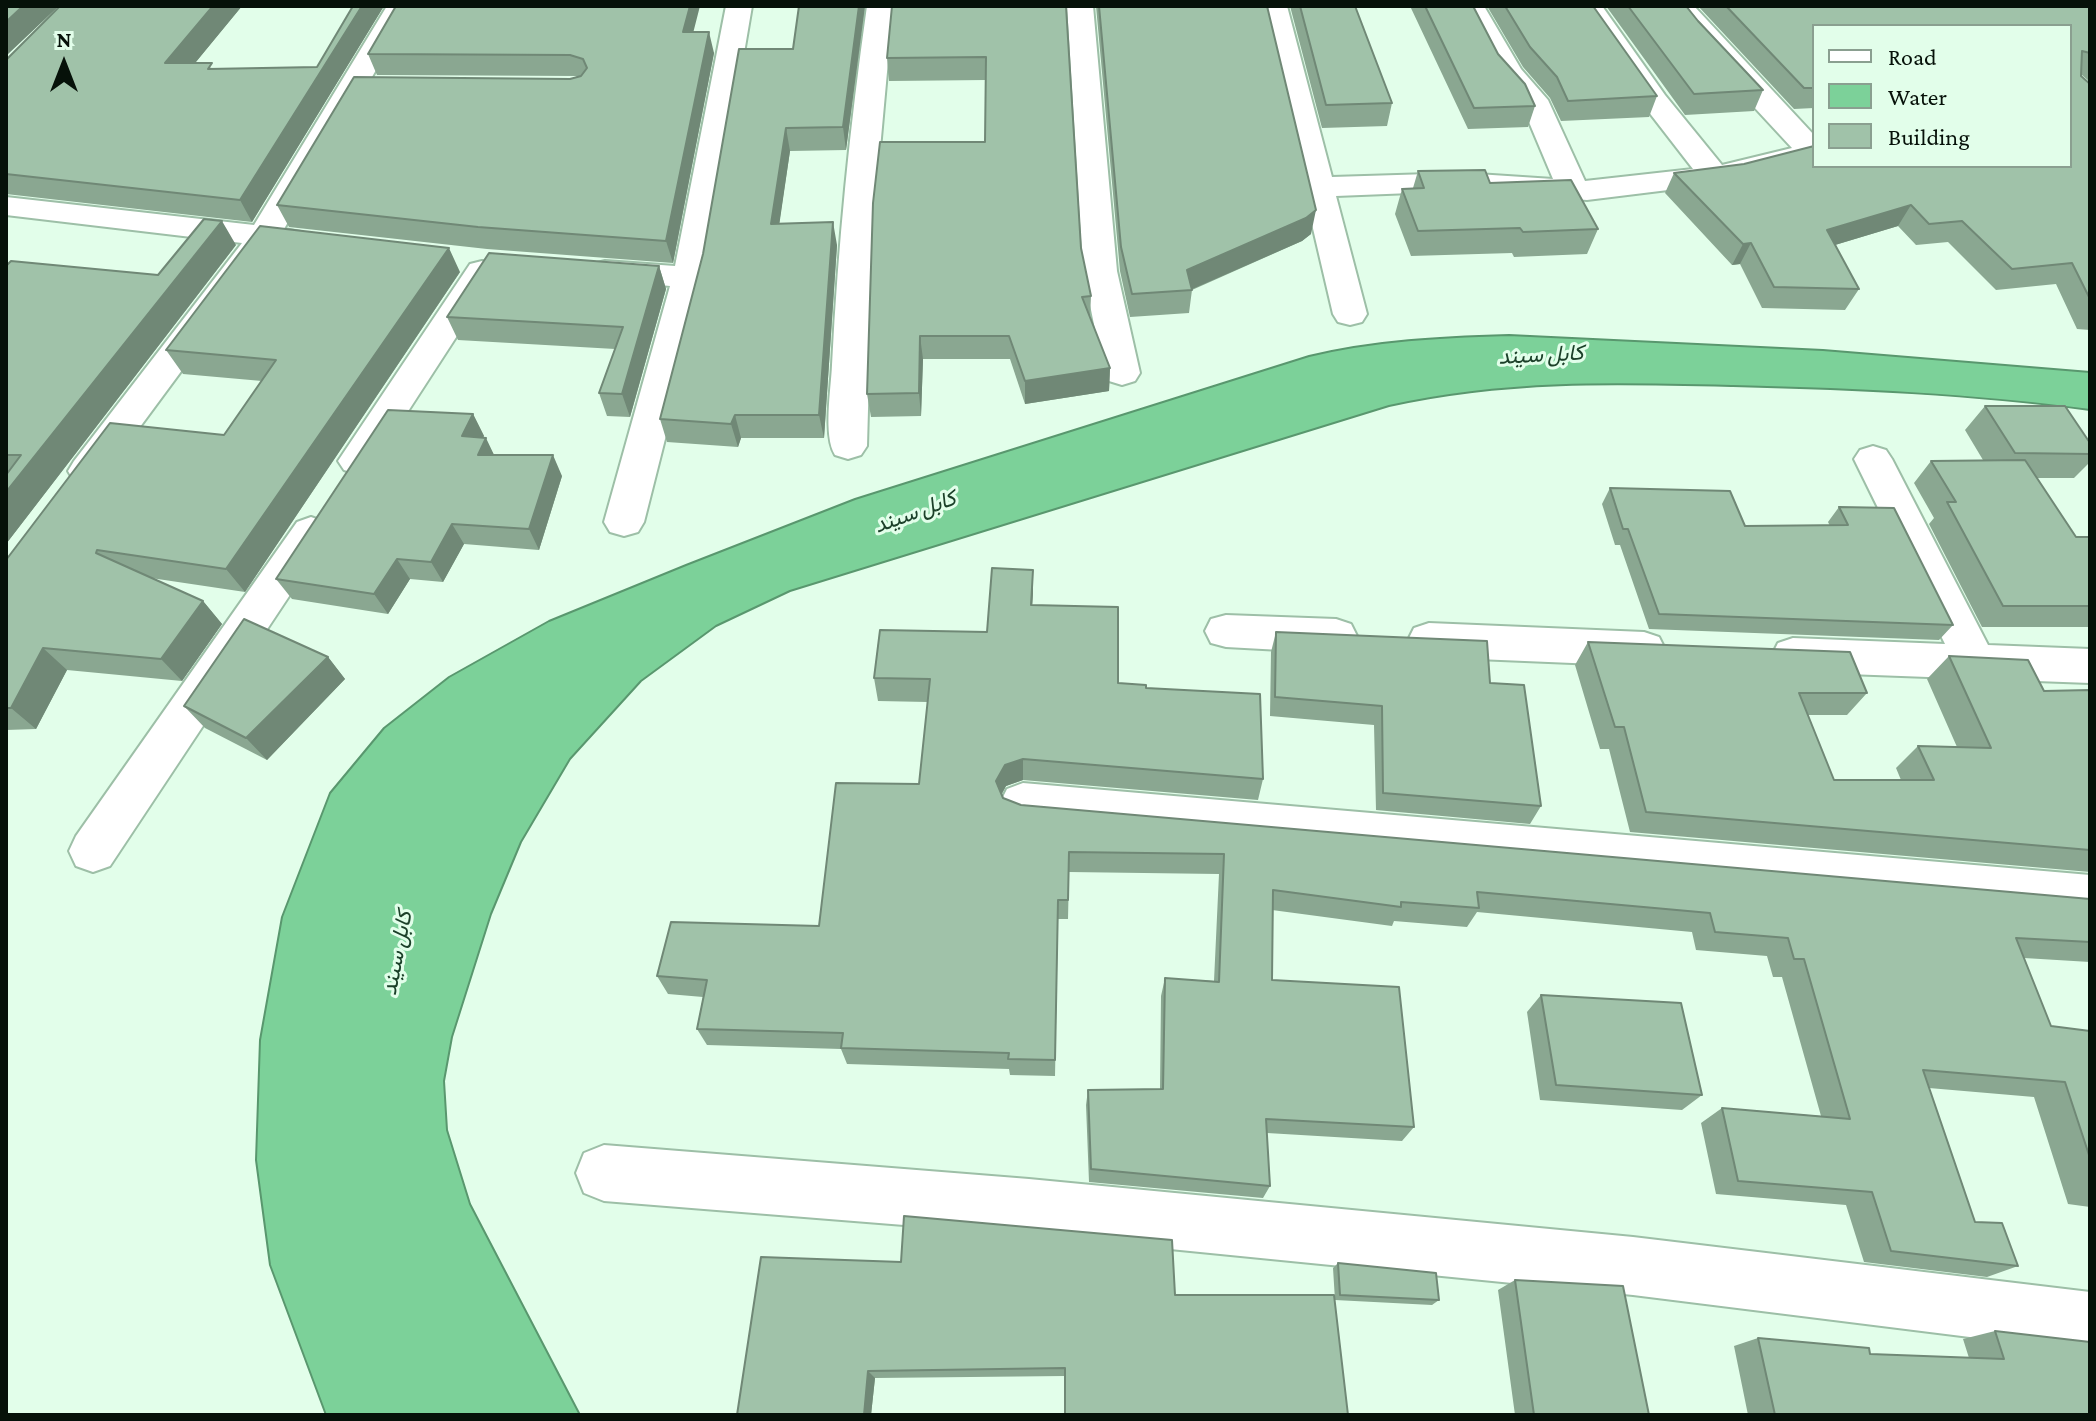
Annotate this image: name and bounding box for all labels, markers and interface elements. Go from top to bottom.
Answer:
north arrow [24,24,104,104]
legend [1812,24,2072,168]
text: N [57,27,72,52]
text: Road [1888,43,1937,70]
text: Water [1888,83,1947,110]
text: Building [1888,123,1970,150]
water label: کابل سيند [1498,340,1584,370]
water label: کابل سيند [870,485,960,539]
water label: کابل سيند [376,909,418,997]

